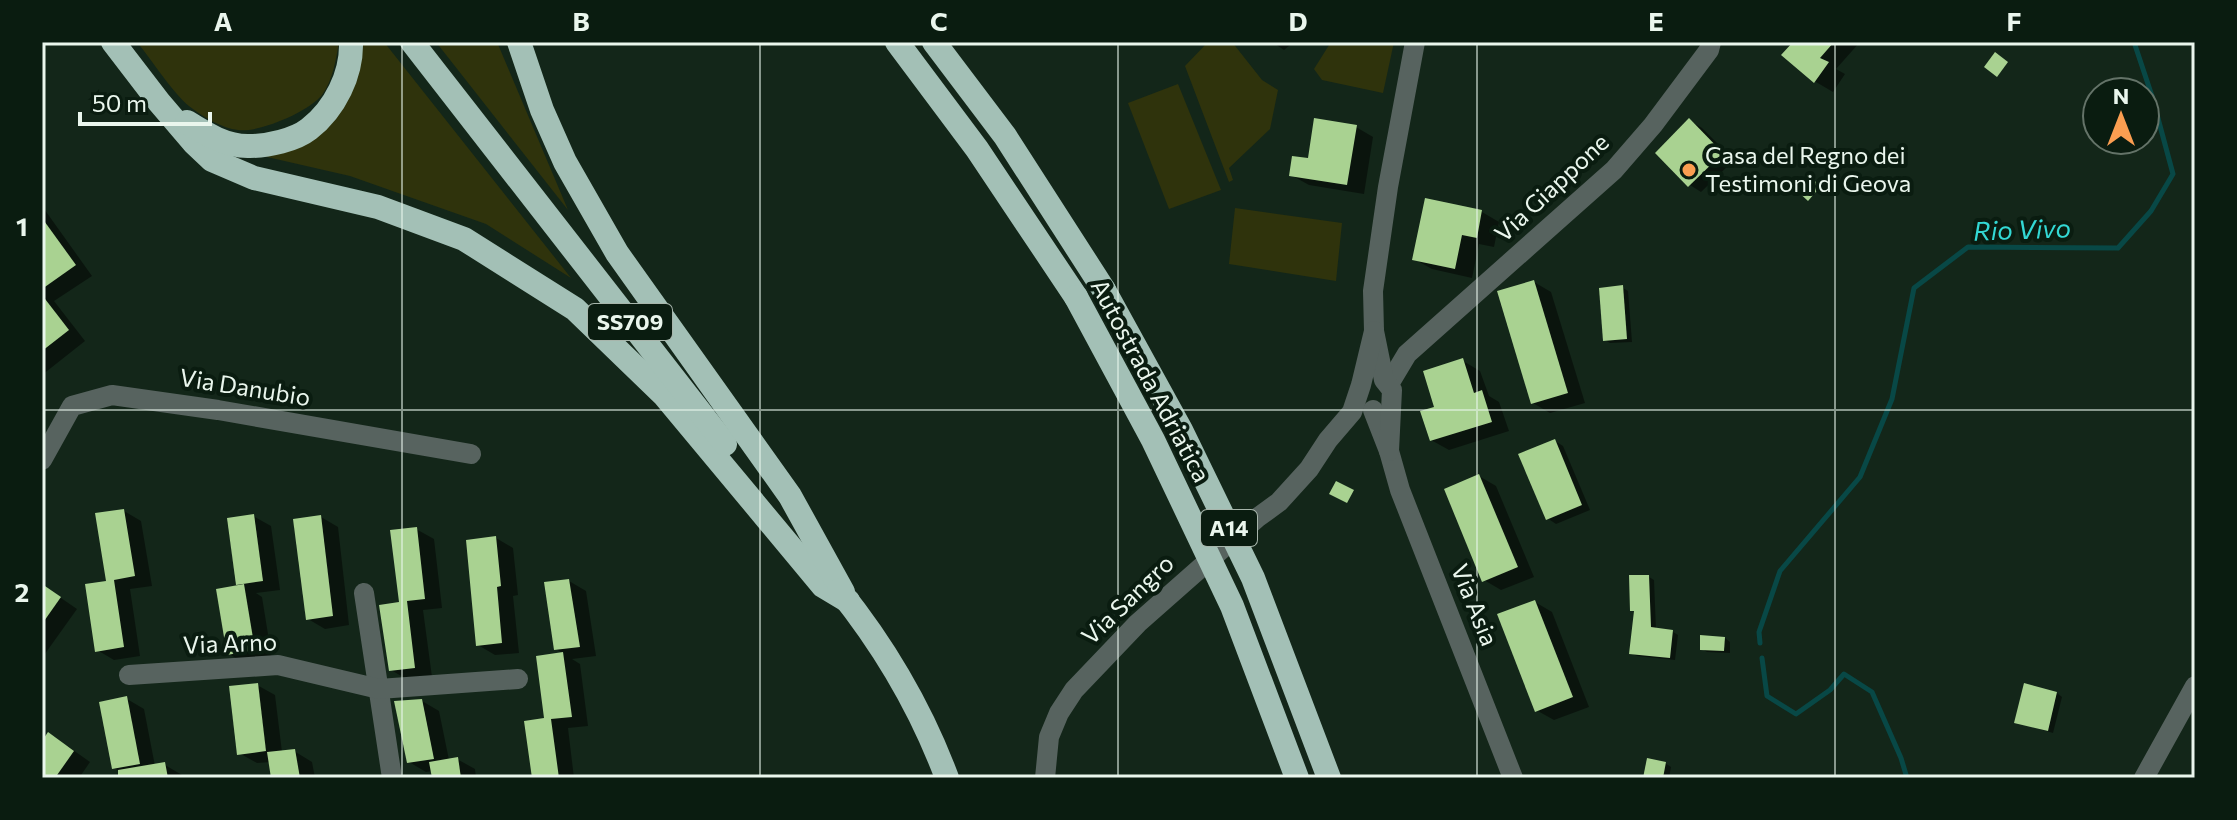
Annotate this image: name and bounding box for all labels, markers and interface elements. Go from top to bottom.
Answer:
text: A [214,5,233,36]
text: B [572,5,590,36]
text: C [930,5,948,36]
text: D [1288,5,1308,36]
text: E [1648,5,1664,36]
text: F [2006,5,2022,36]
scale bar [80,76,210,126]
north arrow [2081,76,2161,156]
text: N [2113,82,2129,109]
text: 50 m [92,88,147,117]
street label: Via Giappone [1488,127,1614,247]
place label: Casa del Regno dei Testimoni di Geova [1705,140,1911,197]
marker: Casa del Regno dei Testimoni di Geova [1680,161,1698,179]
text: 1 [16,210,28,241]
water label: Rio Vivo [1973,211,2071,246]
street label: Autostrada Adriatica [1086,274,1217,487]
road number: SS709 [588,304,672,340]
street label: Via Danubio [178,362,313,411]
road number: A14 [1201,510,1257,546]
street label: Via Sangro [1075,548,1179,650]
street label: Via Asia [1446,559,1505,650]
text: 2 [15,576,29,607]
street label: Via Arno [182,626,277,659]

